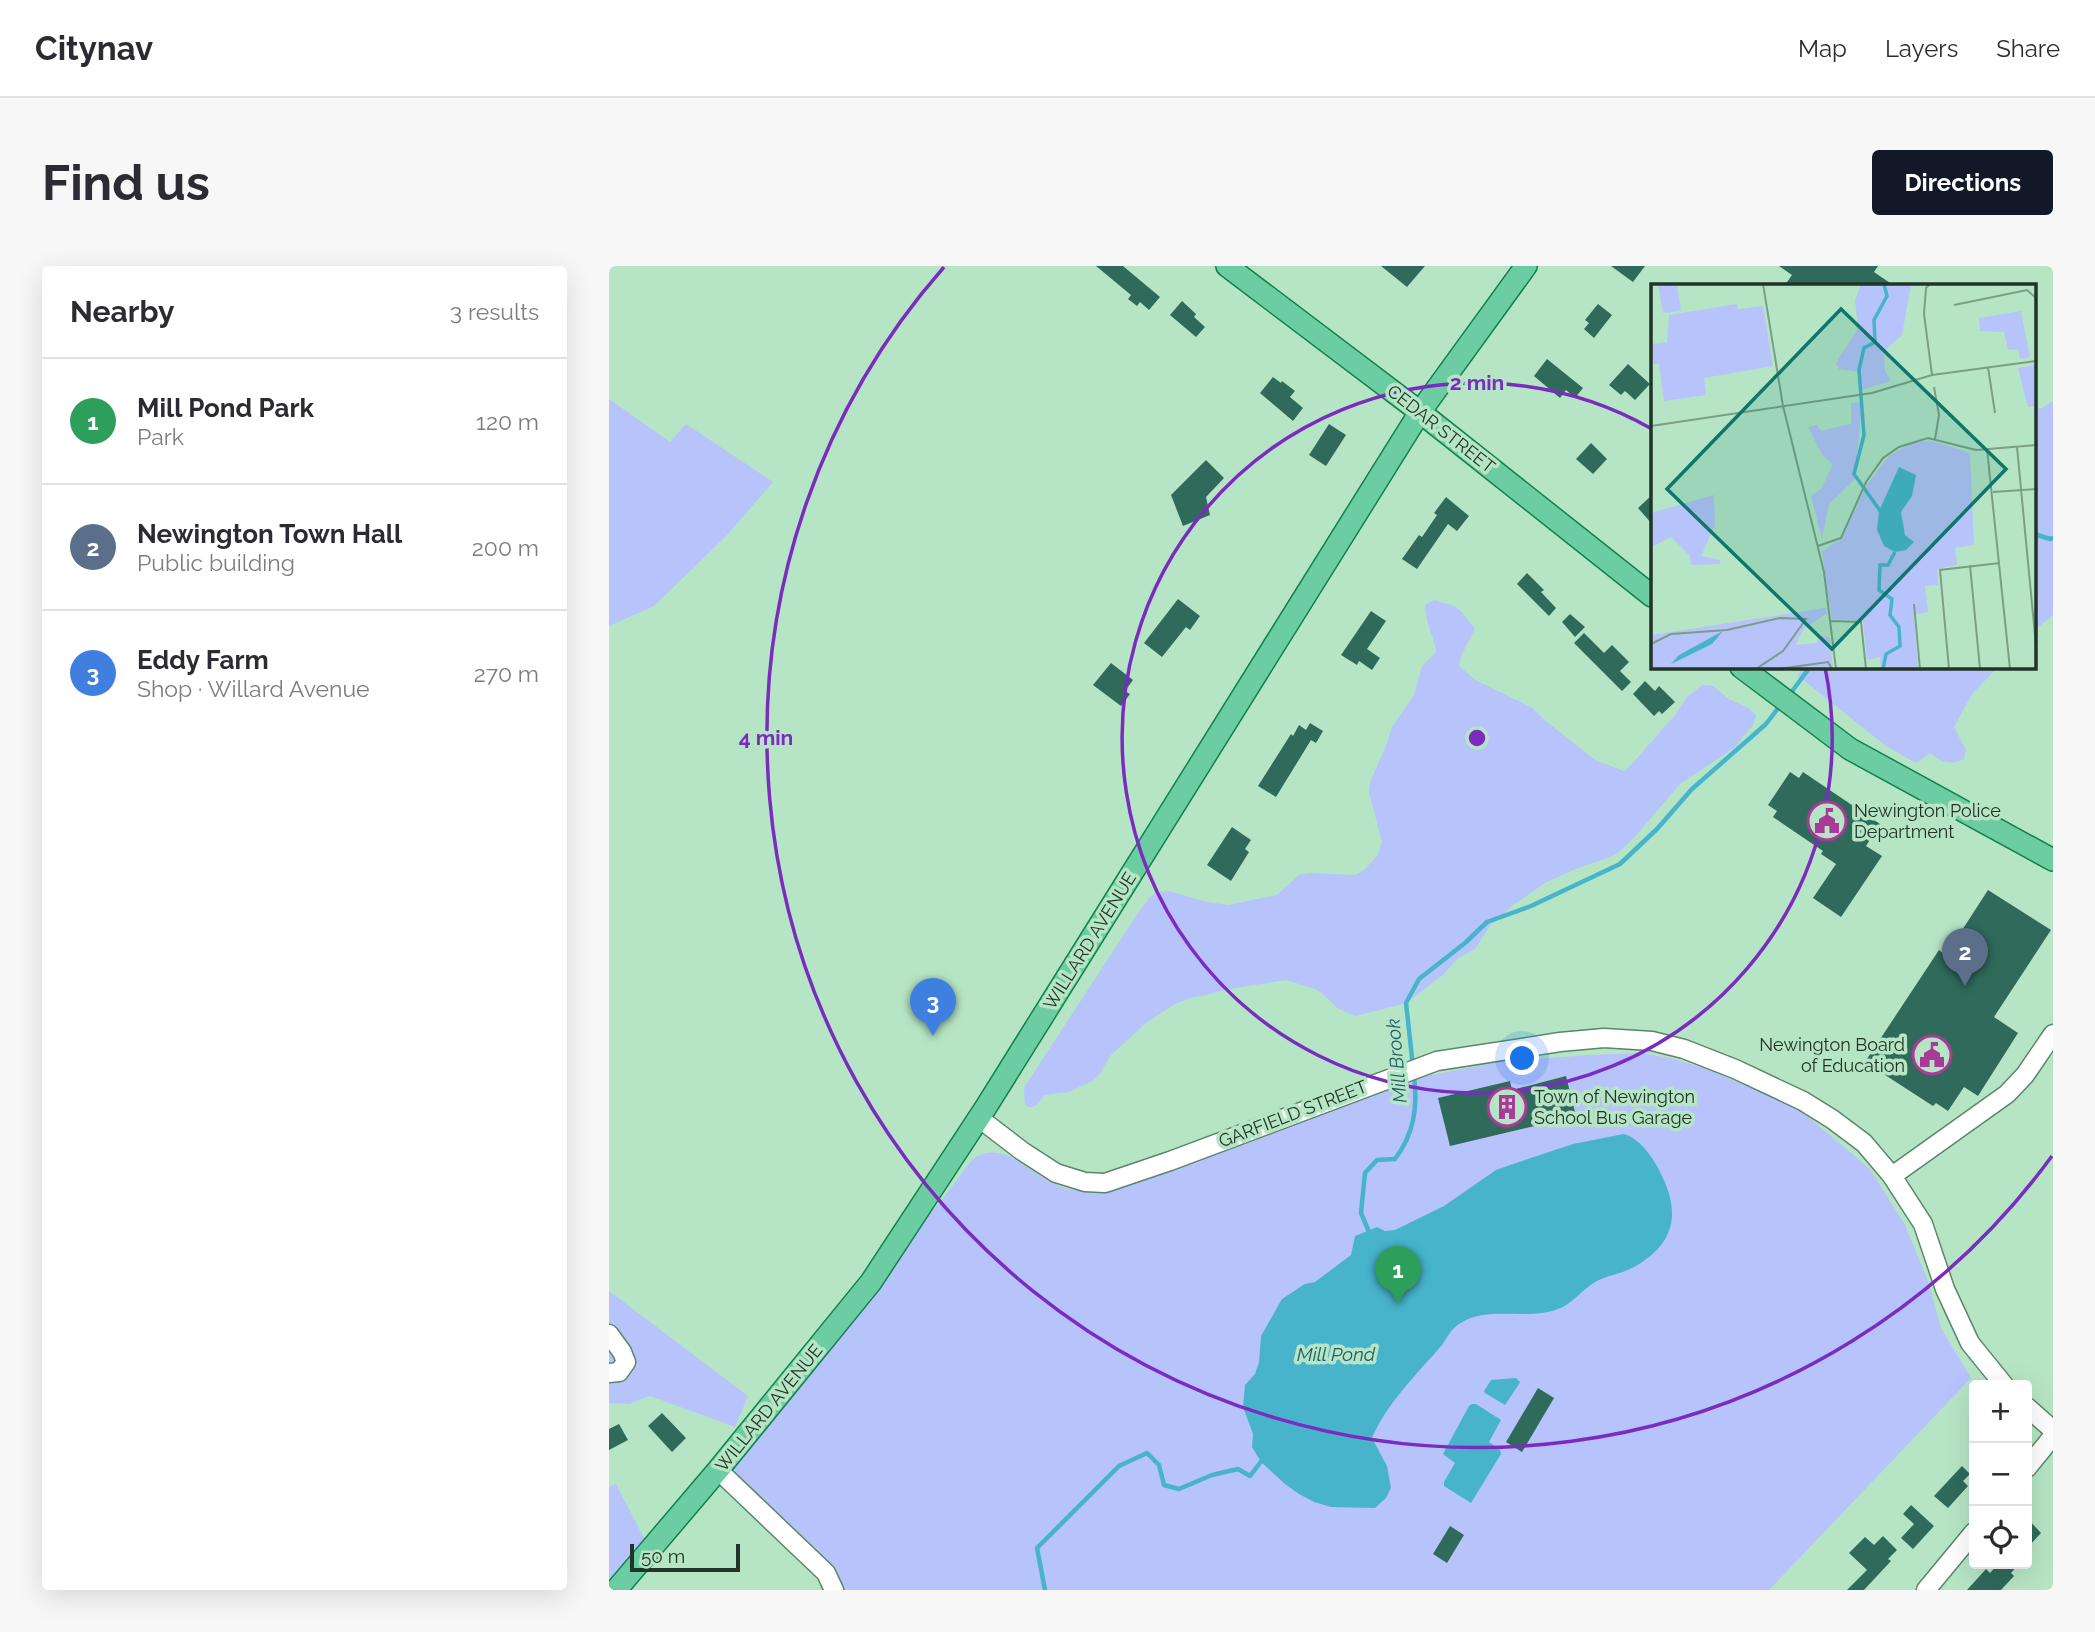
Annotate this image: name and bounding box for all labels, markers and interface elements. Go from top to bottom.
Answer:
text: Citynav [35,29,153,68]
text: Map [1798,34,1847,63]
text: Layers [1885,34,1958,63]
text: Share [1996,34,2060,63]
button: Directions [1872,150,2053,215]
text: Find us [42,154,210,211]
inset map [1651,284,2035,668]
text: Nearby [70,294,174,329]
text: 3 results [450,298,539,325]
text: 2 min [1450,370,1504,395]
street label: CEDAR STREET [1383,380,1499,477]
text: Mill Pond Park [137,393,314,423]
text: 1 [87,408,99,435]
text: 120 m [476,408,539,435]
text: Park [137,423,184,450]
text: Newington Town Hall [137,519,402,549]
text: 2 [87,534,99,561]
text: 200 m [472,534,539,561]
text: Public building [137,549,295,576]
text: Eddy Farm [137,645,269,675]
text: 3 [87,660,99,687]
text: 270 m [474,660,539,687]
text: Shop · Willard Avenue [137,675,370,702]
text: 4 min [739,725,793,750]
centre of rings [1465,726,1489,750]
public building icon: Newington Police Department [1806,800,1848,842]
place label: Newington Police Department [1854,800,2001,842]
street label: WILLARD AVENUE [1039,868,1140,1013]
pin: 2 [1942,928,1988,986]
pin: 3 [910,978,956,1036]
water label: Mill Brook [1381,1018,1411,1104]
place label: Newington Board of Education [1759,1034,1905,1076]
public building icon: Newington Board of Education [1911,1034,1953,1076]
your location [1505,1041,1539,1075]
street label: GARFIELD STREET [1216,1076,1370,1152]
building icon: Town of Newington School Bus Garage [1486,1086,1528,1128]
place label: Town of Newington School Bus Garage [1534,1086,1695,1128]
pin: 1 [1375,1246,1421,1304]
street label: WILLARD AVENUE [711,1340,826,1476]
water label: Mill Pond [1297,1343,1376,1365]
map controls [1969,1380,2032,1569]
button: + [1969,1380,2032,1443]
button: − [1969,1443,2032,1506]
button: locate [1969,1506,2032,1569]
scale bar [630,1541,740,1573]
text: 50 m [641,1545,685,1567]

